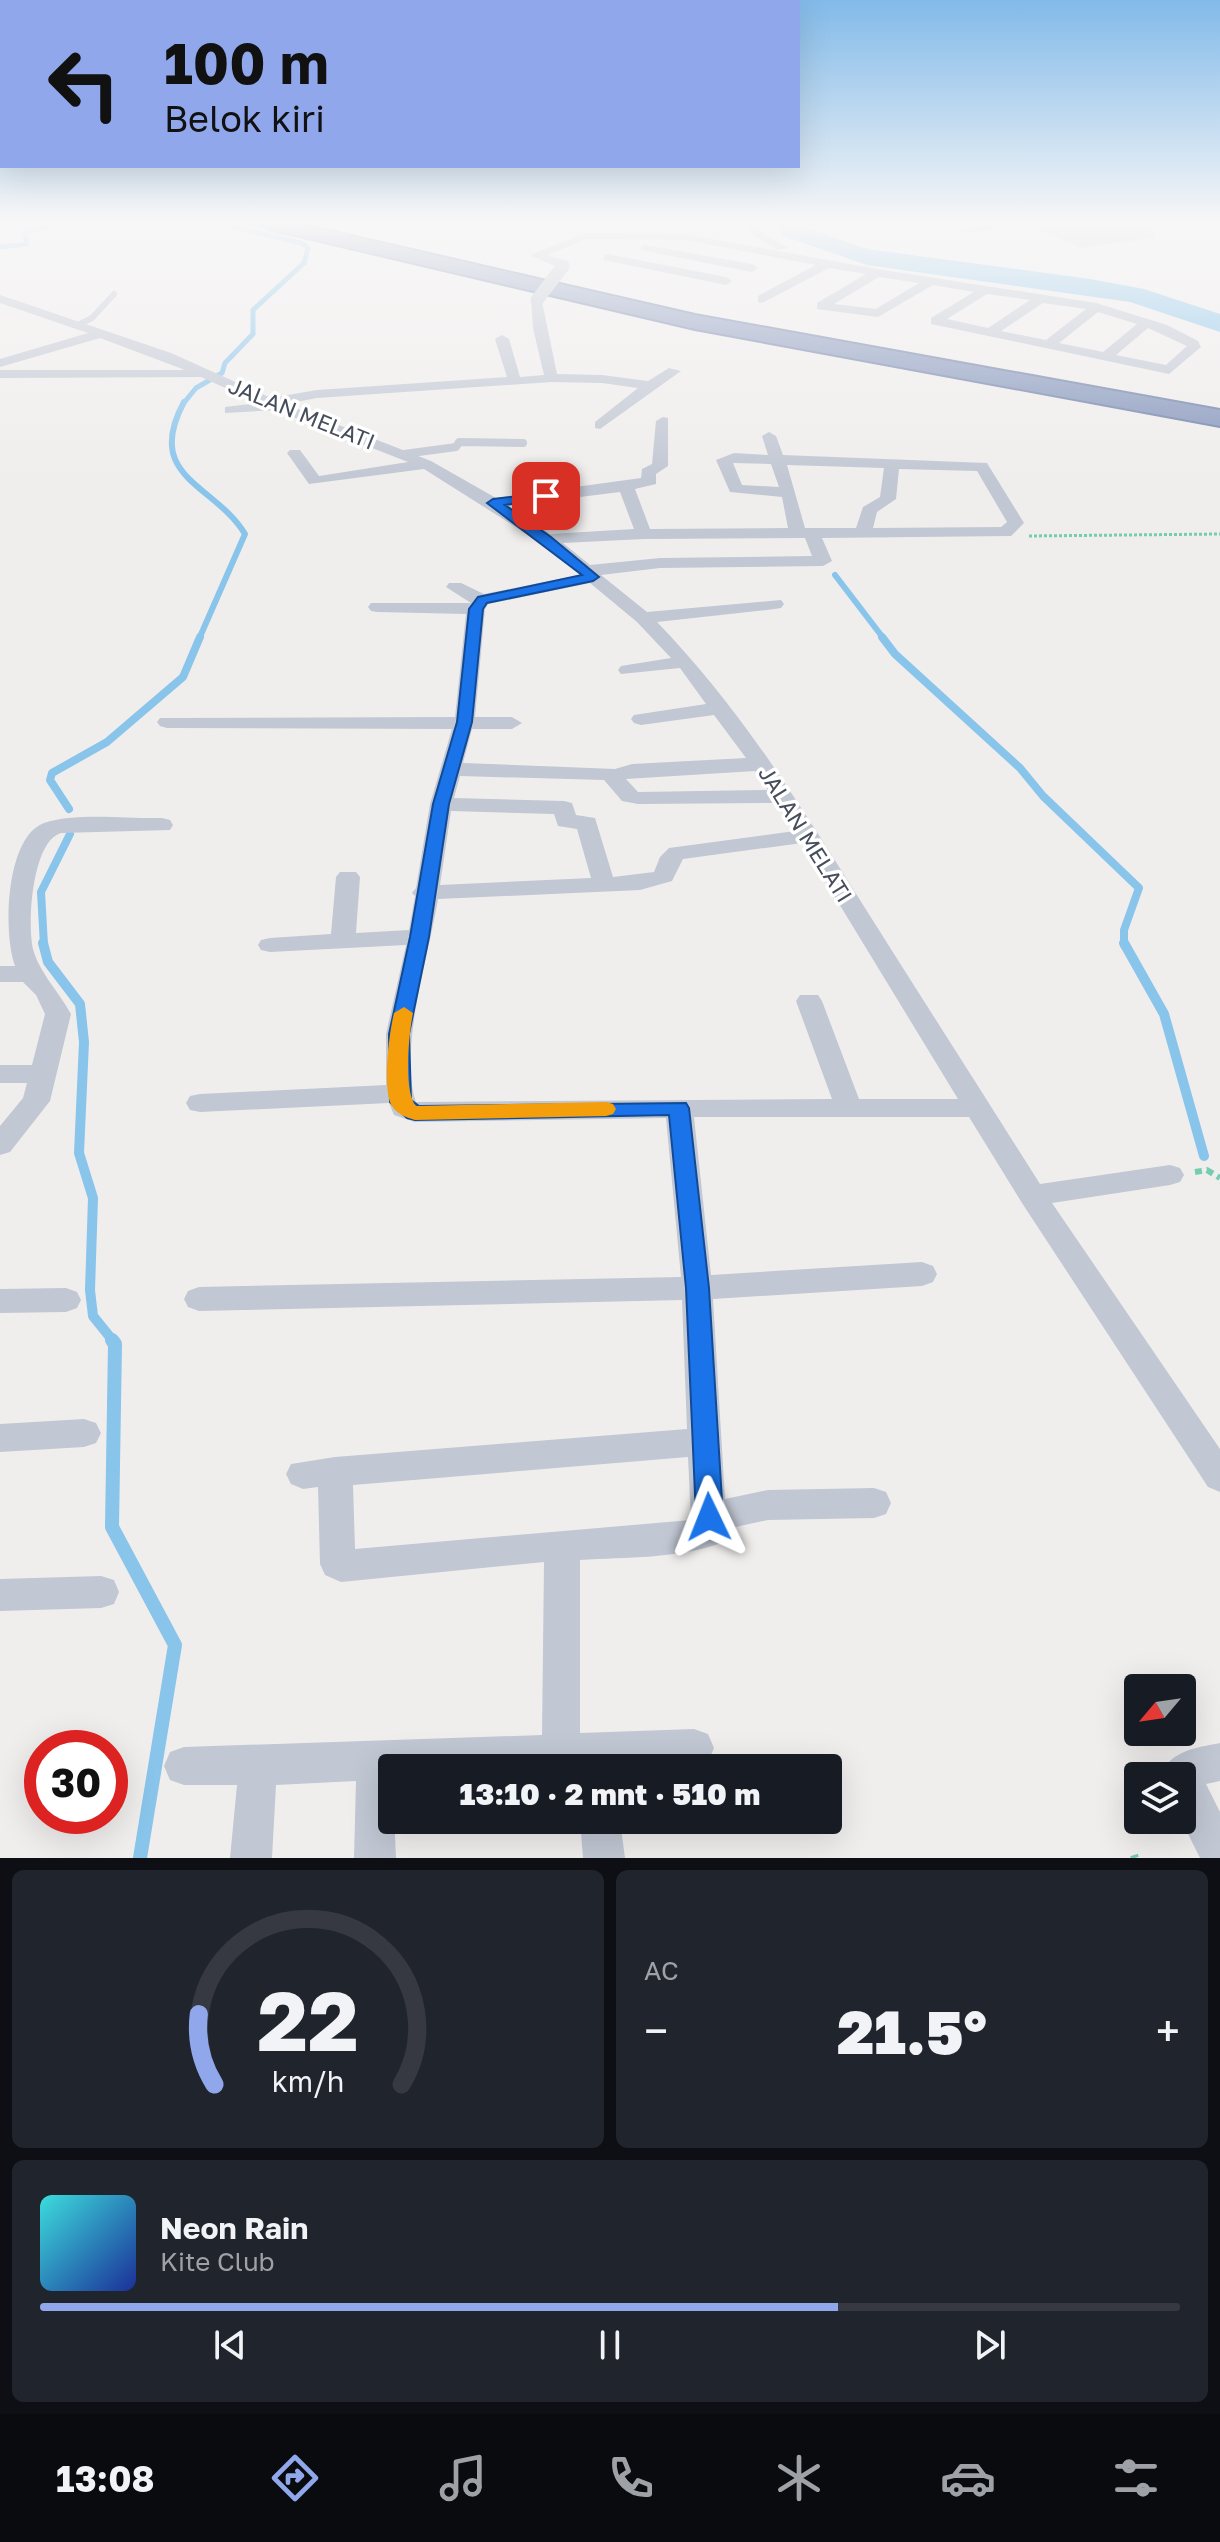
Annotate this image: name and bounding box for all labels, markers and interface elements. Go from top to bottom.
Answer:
text: 100 m [164,29,329,96]
icon: left [32,32,136,136]
text: Belok kiri [164,97,325,140]
street label: JALAN MELATI [225,371,379,455]
pin [512,462,580,530]
icon: arrive [524,474,568,518]
street label: JALAN MELATI [753,761,859,907]
position arrow [667,1475,751,1559]
north arrow [1124,1674,1196,1746]
map controls [1124,1674,1196,1834]
speed limit sign: 30 [24,1730,128,1834]
button: layers [1124,1762,1196,1834]
text: 13:10 · 2 mnt · 510 m [460,1776,760,1812]
text: AC [644,1955,679,1986]
text: 22 [257,1969,359,2069]
text: 21.5° [837,1995,987,2067]
text: − [644,2004,668,2057]
text: + [1156,2004,1180,2057]
text: km/h [272,2064,344,2098]
text: Neon Rain [160,2210,308,2246]
text: Kite Club [160,2246,275,2277]
icon: previous [208,2323,252,2367]
icon: pause [588,2323,632,2367]
icon: next [968,2323,1012,2367]
icon: directions [267,2450,323,2506]
icon: music [435,2450,491,2506]
icon: phone [603,2450,659,2506]
icon: climate [771,2450,827,2506]
icon: car [940,2450,996,2506]
icon: filters [1108,2450,1164,2506]
text: 13:08 [56,2457,155,2500]

